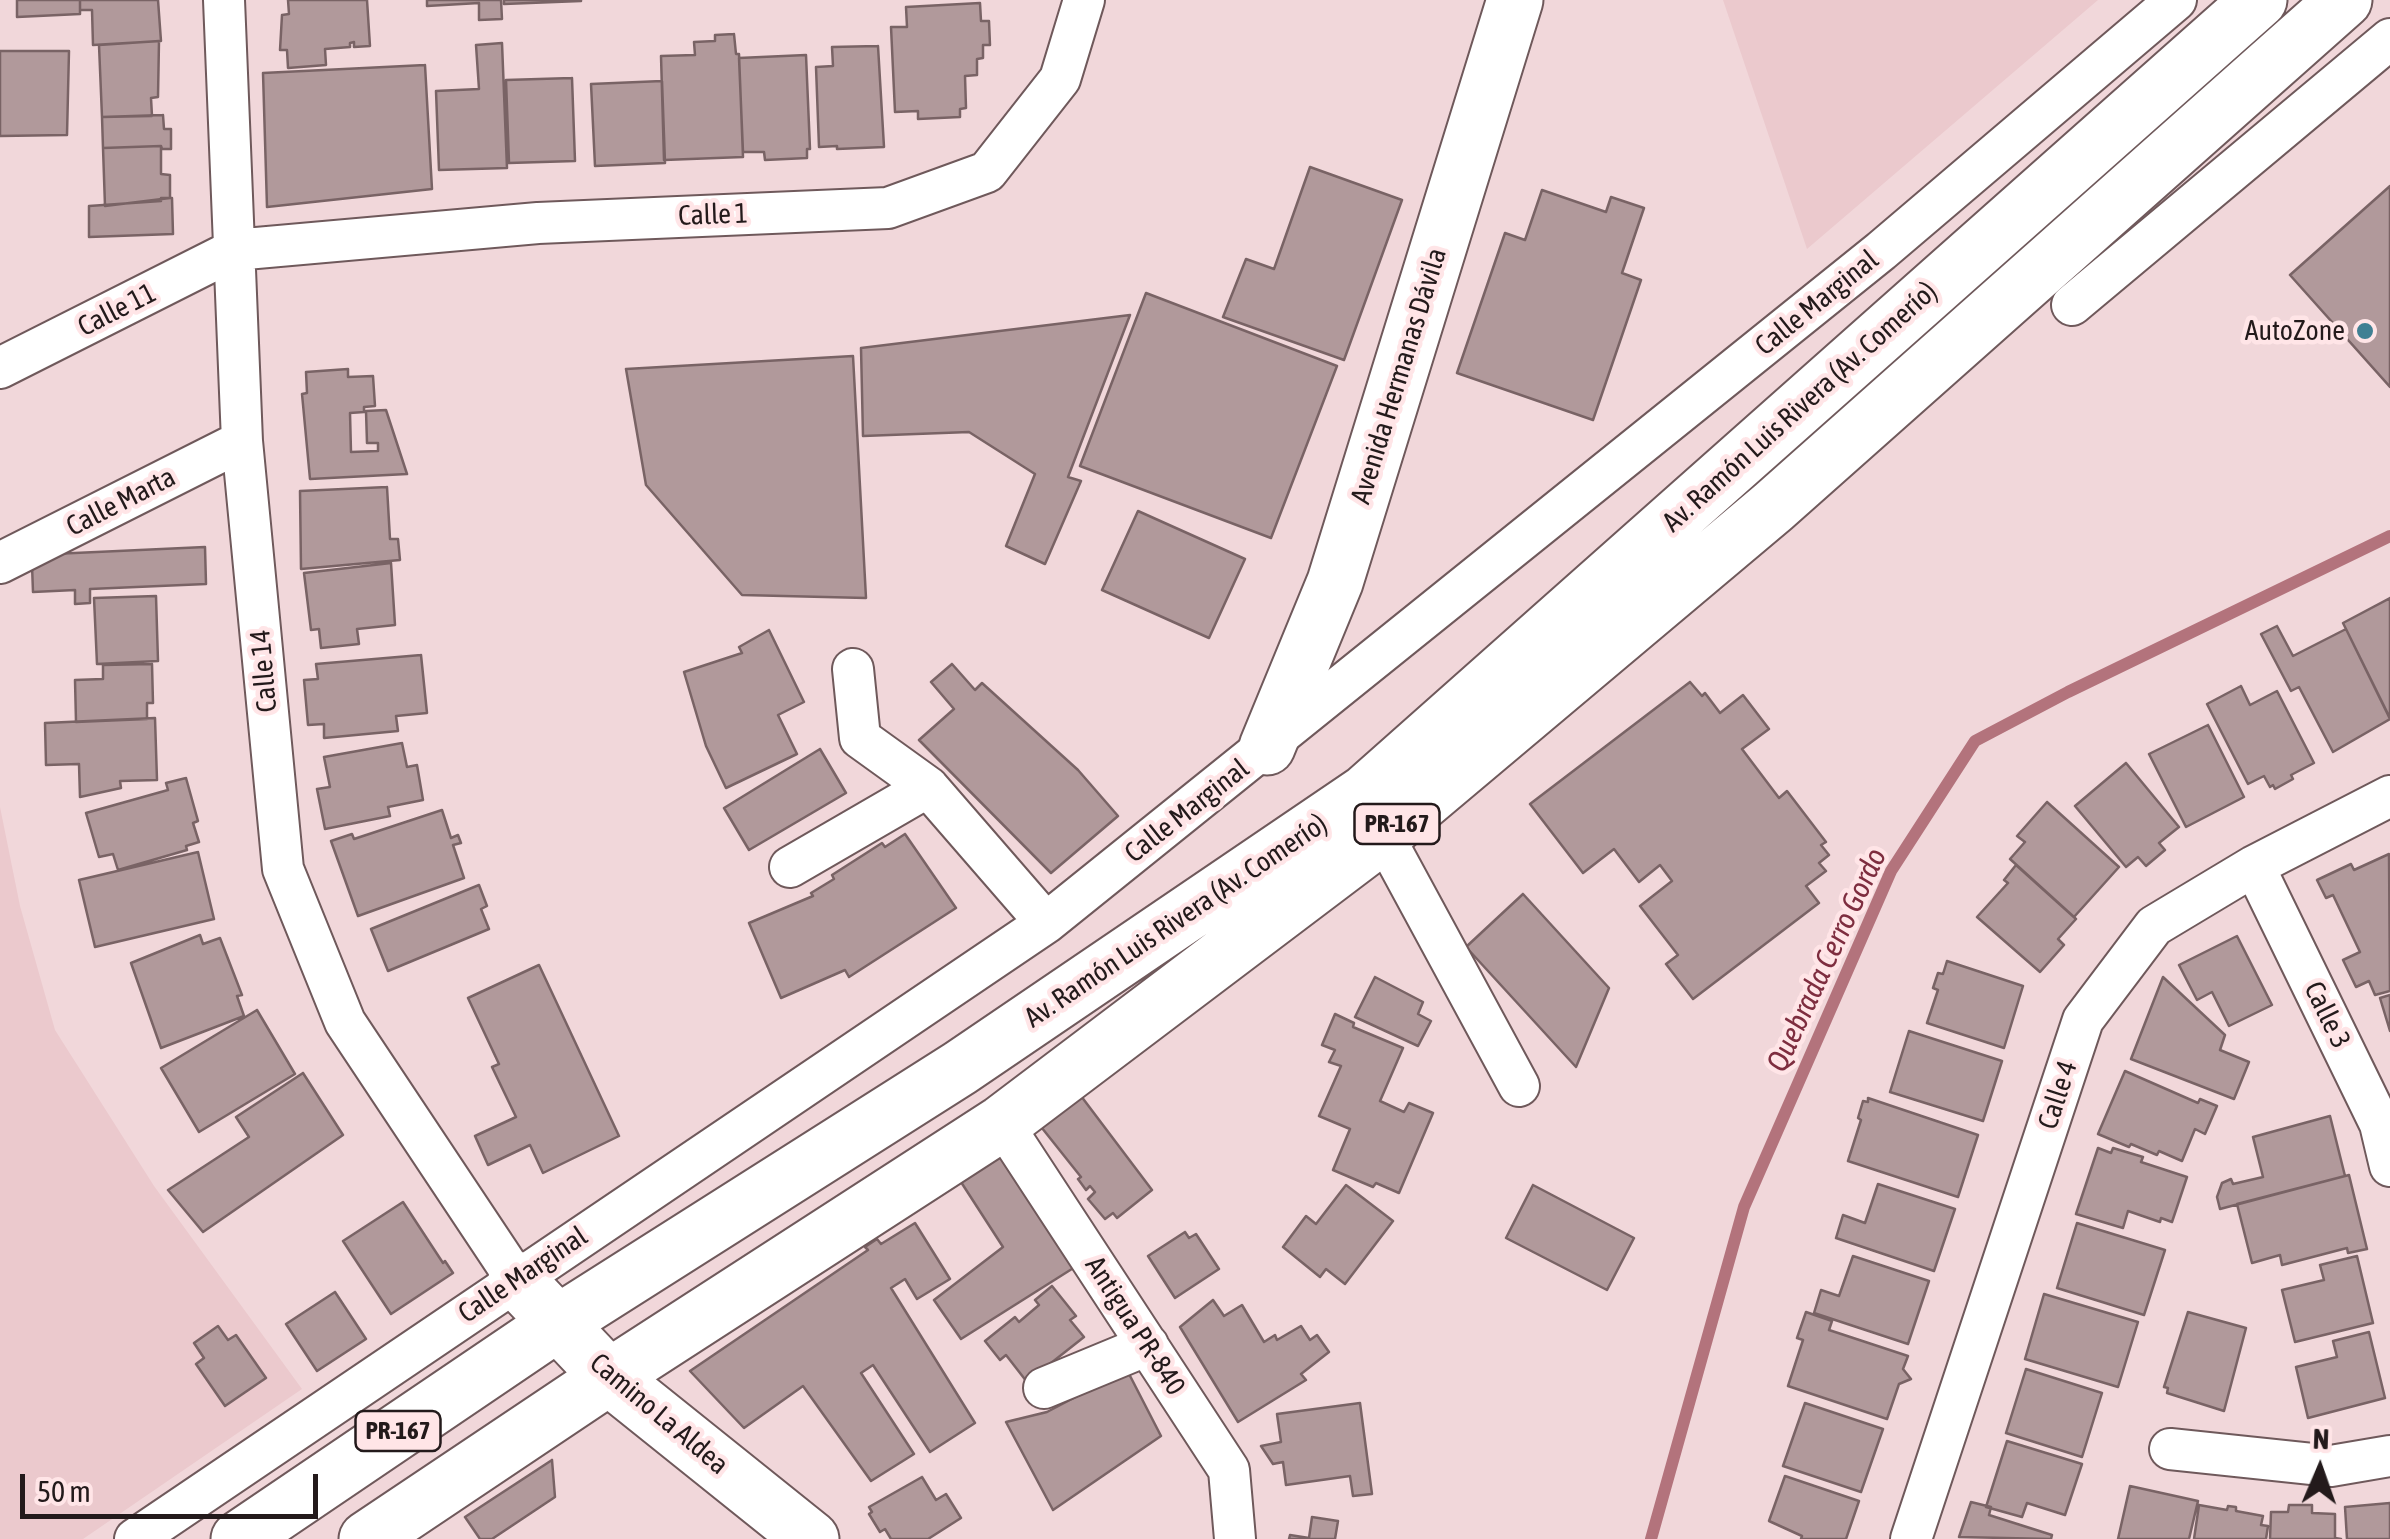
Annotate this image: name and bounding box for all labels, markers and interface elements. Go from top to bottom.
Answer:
street label: Calle 1 [677,197,749,233]
street label: Calle Marginal [1749,243,1885,363]
street label: Avenida Hermanas Dávila [1344,244,1454,508]
street label: Av. Ramón Luis Rivera (Av. Comerío) [1656,275,1944,539]
street label: Calle 11 [72,276,162,344]
place label: AutoZone [2245,314,2345,348]
marker: AutoZone [2354,320,2376,342]
street label: Calle Marta [61,460,181,544]
street label: Calle 14 [244,628,284,714]
street label: Calle Marginal [1118,752,1256,870]
road number: PR-167 [1354,804,1440,844]
street label: Av. Ramón Luis Rivera (Av. Comerío) [1018,807,1334,1035]
water label: Quebrada Cerro Gordo [1759,843,1895,1077]
street label: Calle 3 [2297,976,2357,1054]
street label: Calle 4 [2031,1057,2085,1133]
street label: Calle Marginal [452,1220,594,1330]
street label: Antigua PR-840 [1078,1250,1192,1402]
street label: Camino La Aldea [583,1346,735,1482]
road number: PR-167 [356,1411,440,1451]
north arrow [2270,1419,2370,1519]
text: N [2312,1423,2330,1455]
scale bar [25,1454,322,1516]
text: 50 m [37,1474,91,1508]

